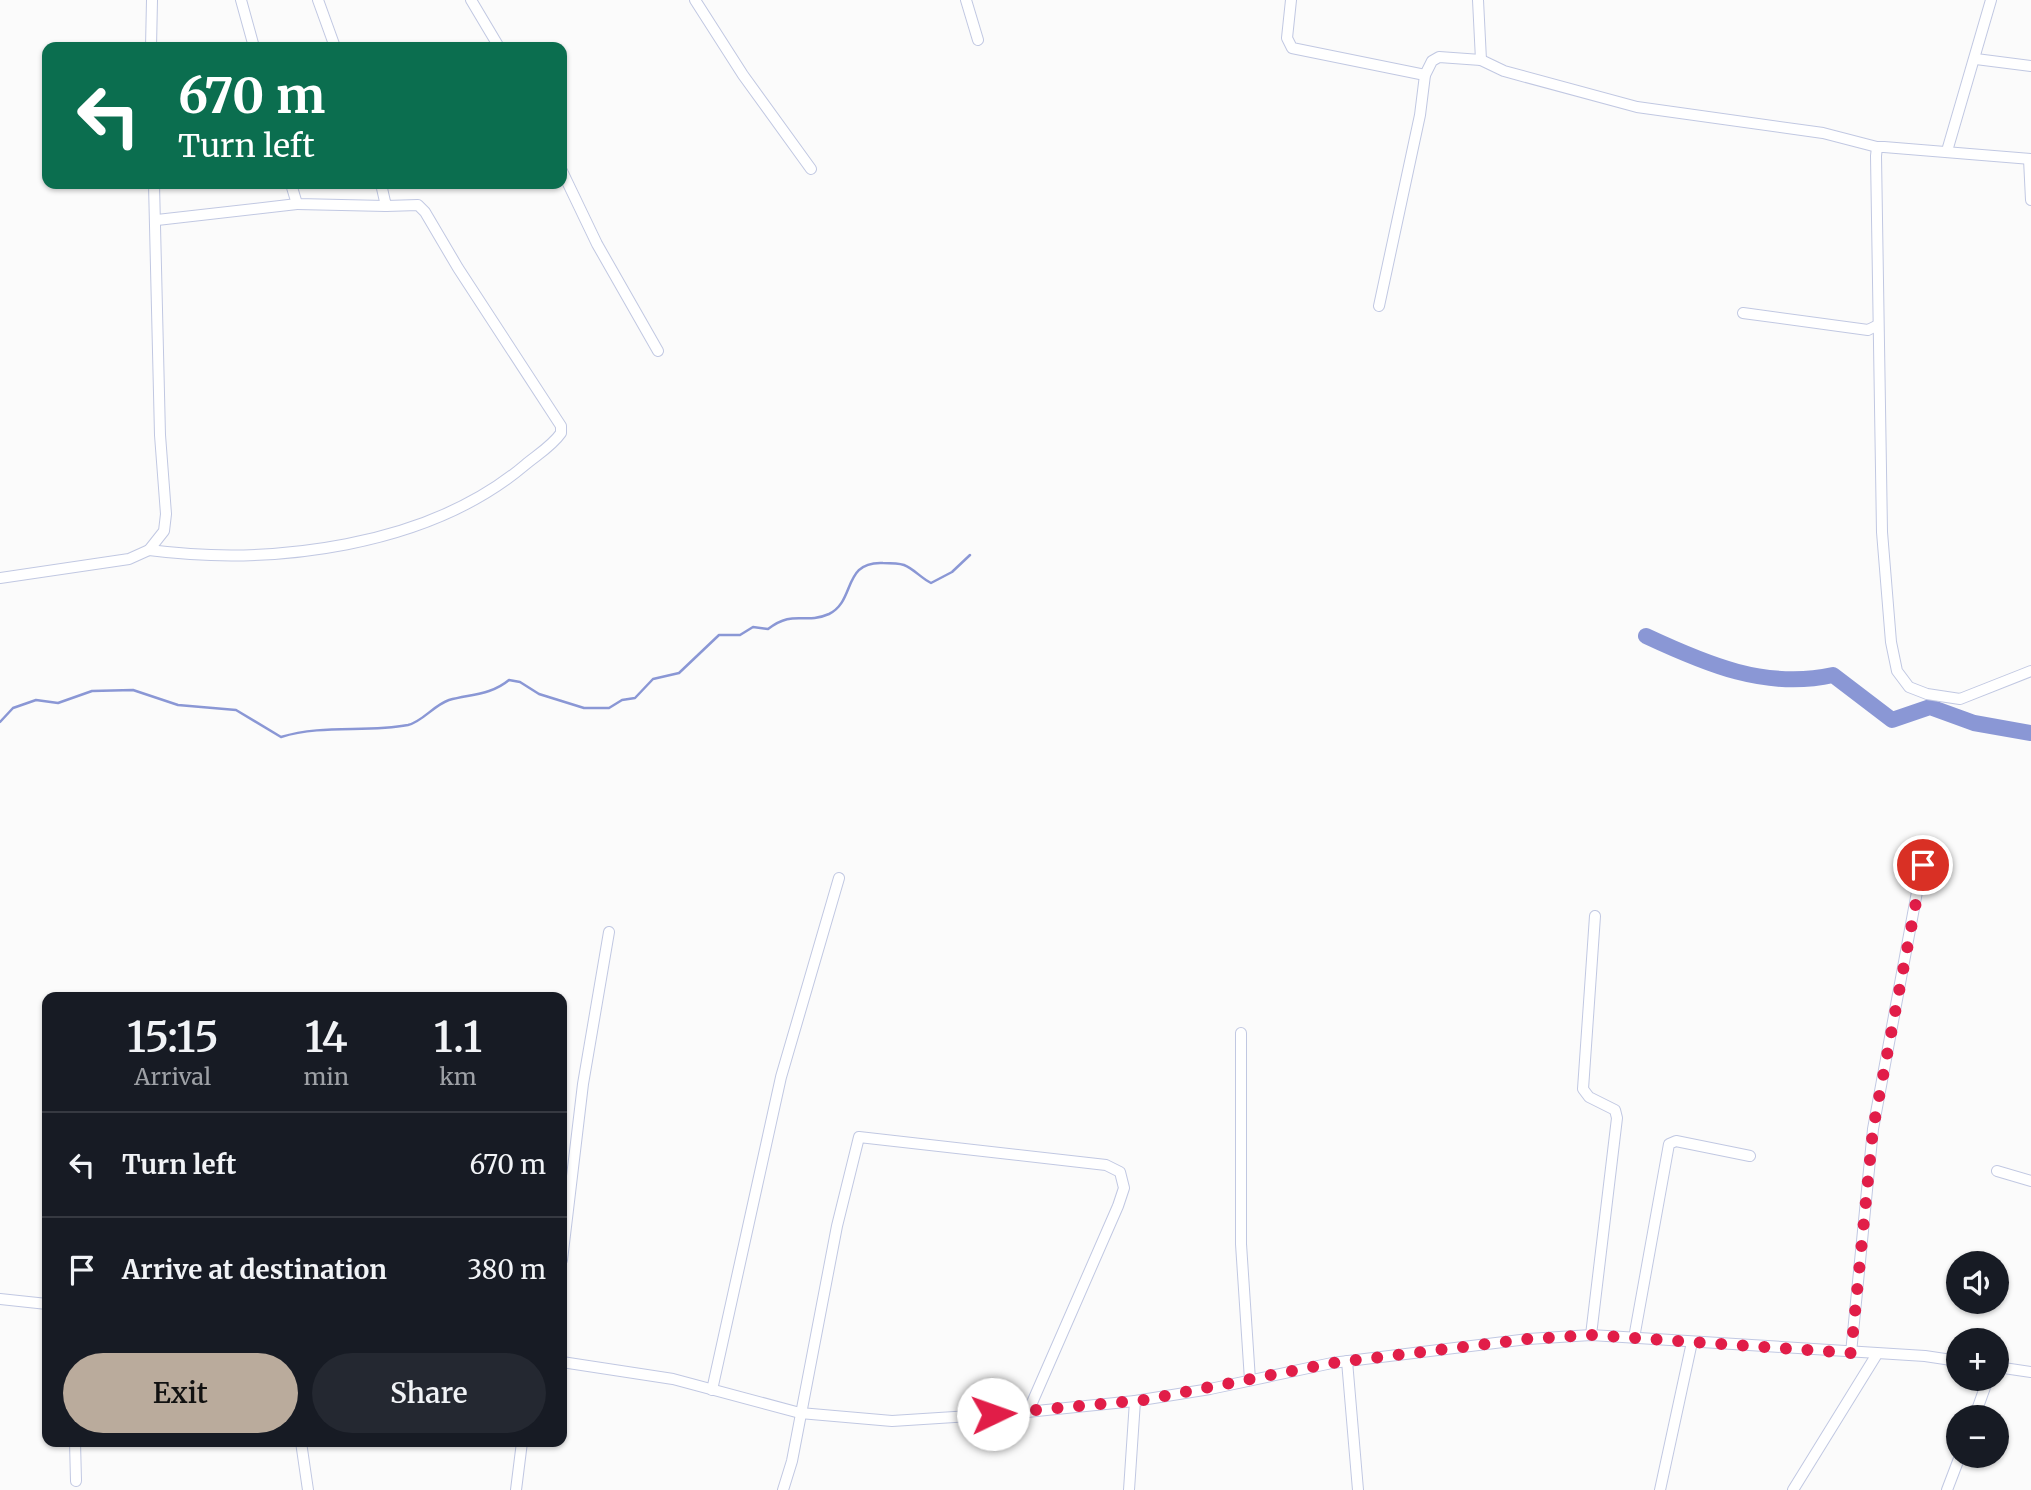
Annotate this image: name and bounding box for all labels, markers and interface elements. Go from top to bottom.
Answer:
text: 670 m [178,65,325,126]
icon: left [63,70,154,161]
text: Turn left [178,126,315,166]
pin [1893,835,1953,895]
icon: arrive [1904,846,1942,884]
text: 15:15 [127,1011,219,1063]
text: 14 [305,1011,348,1063]
text: 1.1 [434,1011,482,1063]
text: Arrival [134,1062,211,1091]
text: min [303,1062,349,1091]
text: km [439,1062,477,1091]
icon: left [63,1146,101,1184]
text: Turn left [122,1148,236,1181]
text: 670 m [469,1148,546,1181]
icon: arrive [63,1251,101,1289]
map controls [1946,1251,2009,1468]
button: sound [1946,1251,2009,1314]
text: Arrive at destination [122,1253,387,1286]
text: 380 m [467,1253,546,1286]
button: + [1946,1328,2009,1391]
button: Exit [63,1353,298,1433]
button: Share [312,1353,546,1433]
position arrow [956,1377,1030,1451]
button: − [1946,1405,2009,1468]

